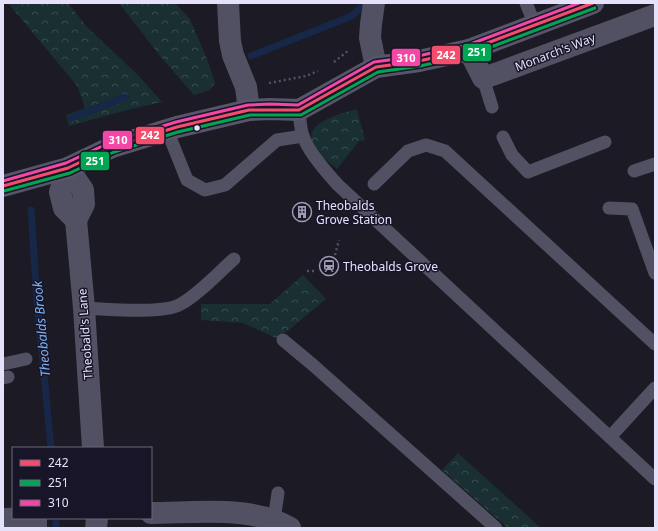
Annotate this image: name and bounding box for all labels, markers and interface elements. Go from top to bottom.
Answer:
street label: Monarch's Way [512,29,599,75]
line badge: 251 [462,43,492,62]
text: 251 [468,44,486,59]
line badge: 242 [431,45,461,65]
text: 242 [437,47,455,62]
line badge: 310 [391,48,421,67]
text: 310 [397,50,415,65]
unlabelled marker [192,123,202,133]
line badge: 242 [135,126,165,145]
text: 242 [141,127,159,142]
line badge: 310 [102,130,133,150]
text: 310 [109,132,127,147]
line badge: 251 [80,151,110,171]
text: 251 [86,153,104,168]
place label: Theobalds Grove Station [316,197,392,228]
building icon: Theobalds Grove Station [291,201,313,223]
station icon: Theobalds Grove [318,255,340,277]
place label: Theobalds Grove [343,258,438,275]
water label: Theobalds Brook [28,280,54,378]
street label: Theobald's Lane [73,288,97,380]
legend [12,447,152,519]
text: 242 [48,454,69,471]
text: 251 [48,474,69,491]
text: 310 [48,494,69,511]

